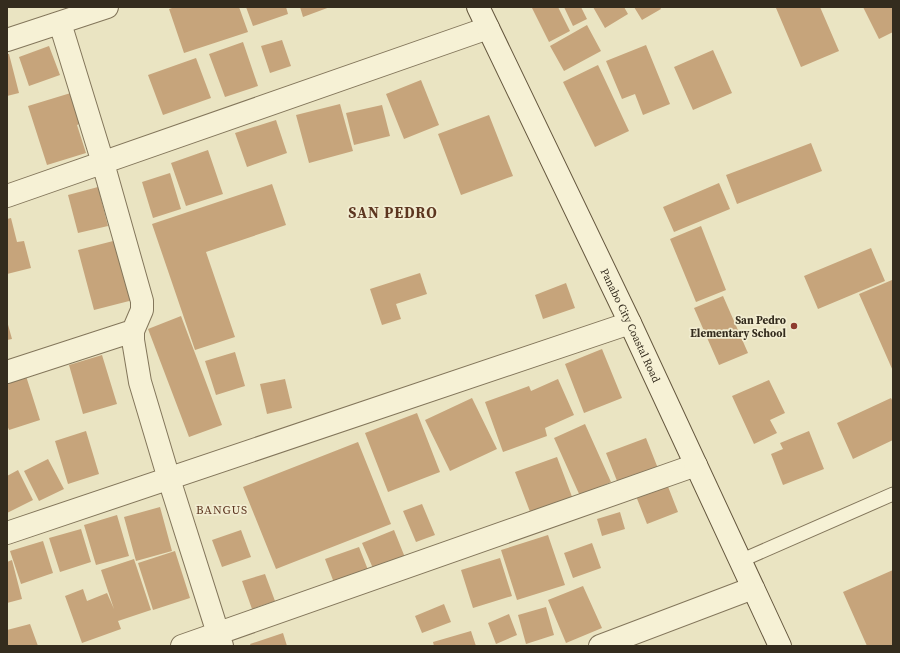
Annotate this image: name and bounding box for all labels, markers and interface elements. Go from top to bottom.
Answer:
district label: SAN PEDRO [348,202,438,223]
street label: Panabo City Coastal Road [597,266,664,386]
place label: San Pedro Elementary School [690,313,786,341]
marker: San Pedro Elementary School [789,321,799,331]
district label: BANGUS [196,502,248,518]

